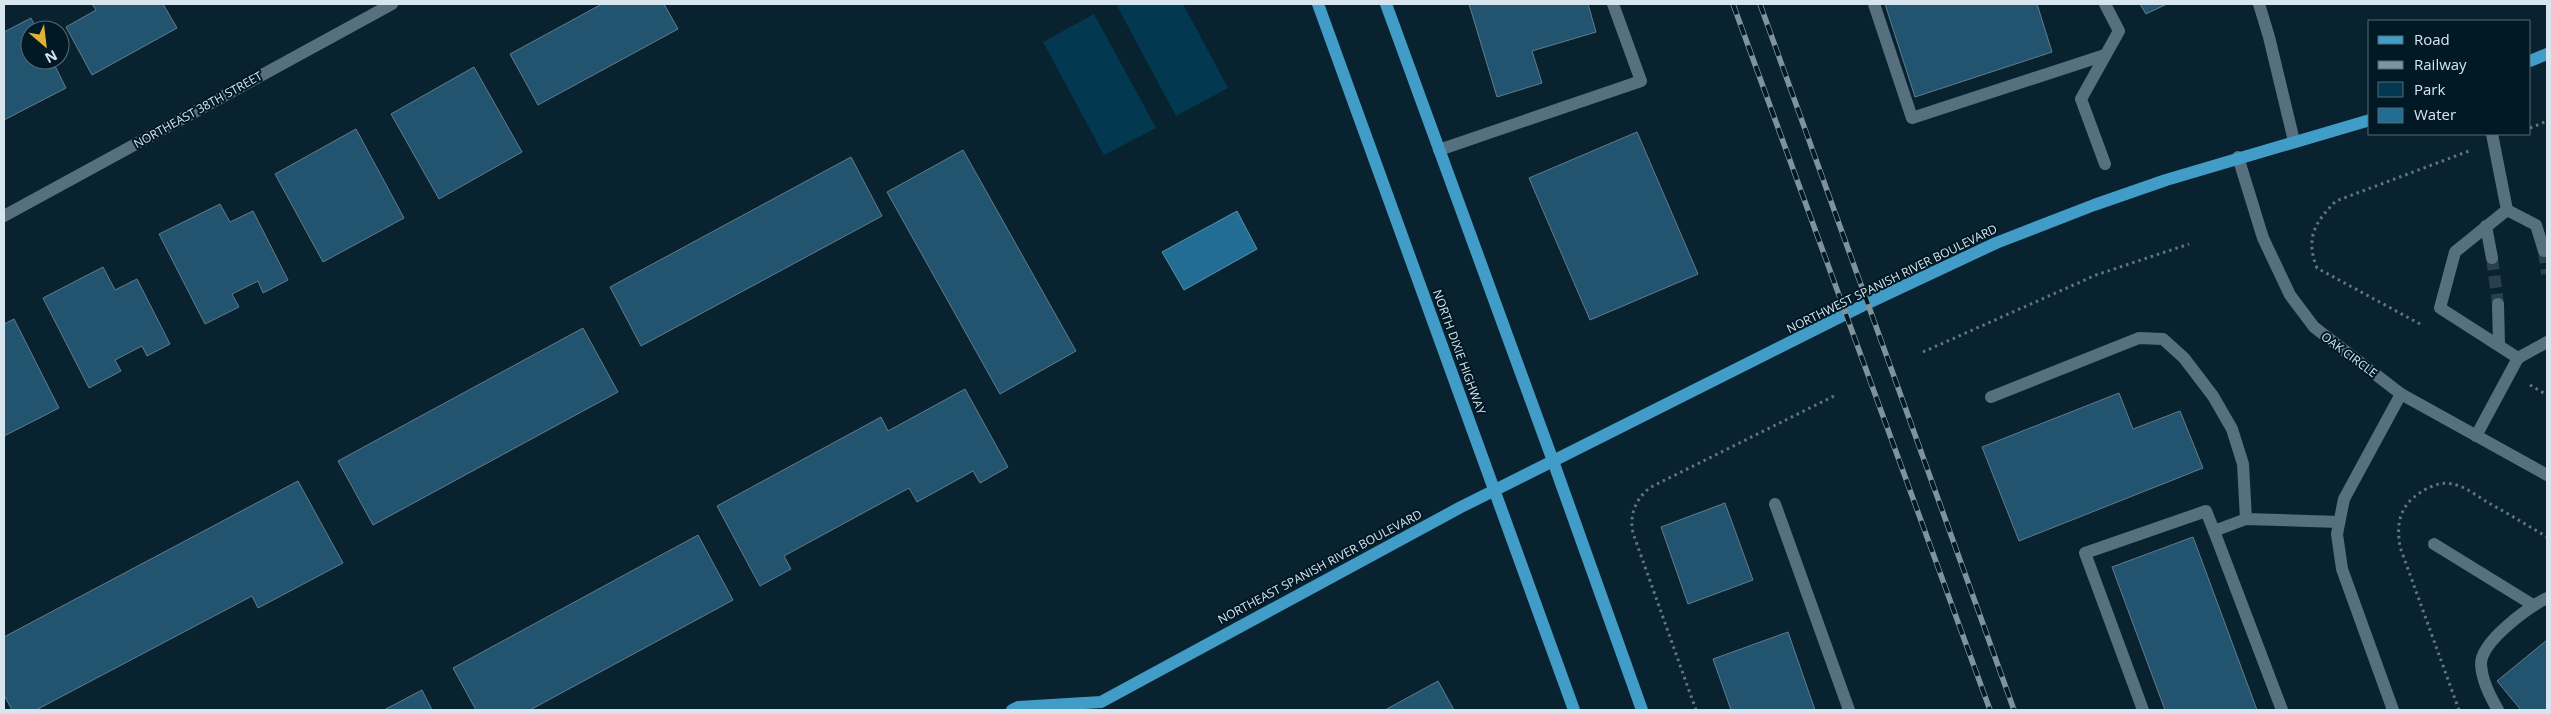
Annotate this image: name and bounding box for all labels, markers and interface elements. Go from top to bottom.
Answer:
north arrow [20,20,70,70]
legend [2368,20,2531,135]
text: Road [2414,29,2450,49]
text: N [42,46,61,68]
text: Railway [2414,54,2467,74]
street label: NORTHEAST 38TH STREET [130,67,265,152]
text: Park [2414,79,2445,99]
text: Water [2414,104,2456,124]
street label: NORTHWEST SPANISH RIVER BOULEVARD [1784,220,2000,337]
street label: NORTH DIXIE HIGHWAY [1429,287,1490,417]
street label: OAK CIRCLE [2318,328,2381,381]
street label: NORTHEAST SPANISH RIVER BOULEVARD [1215,505,1425,628]

